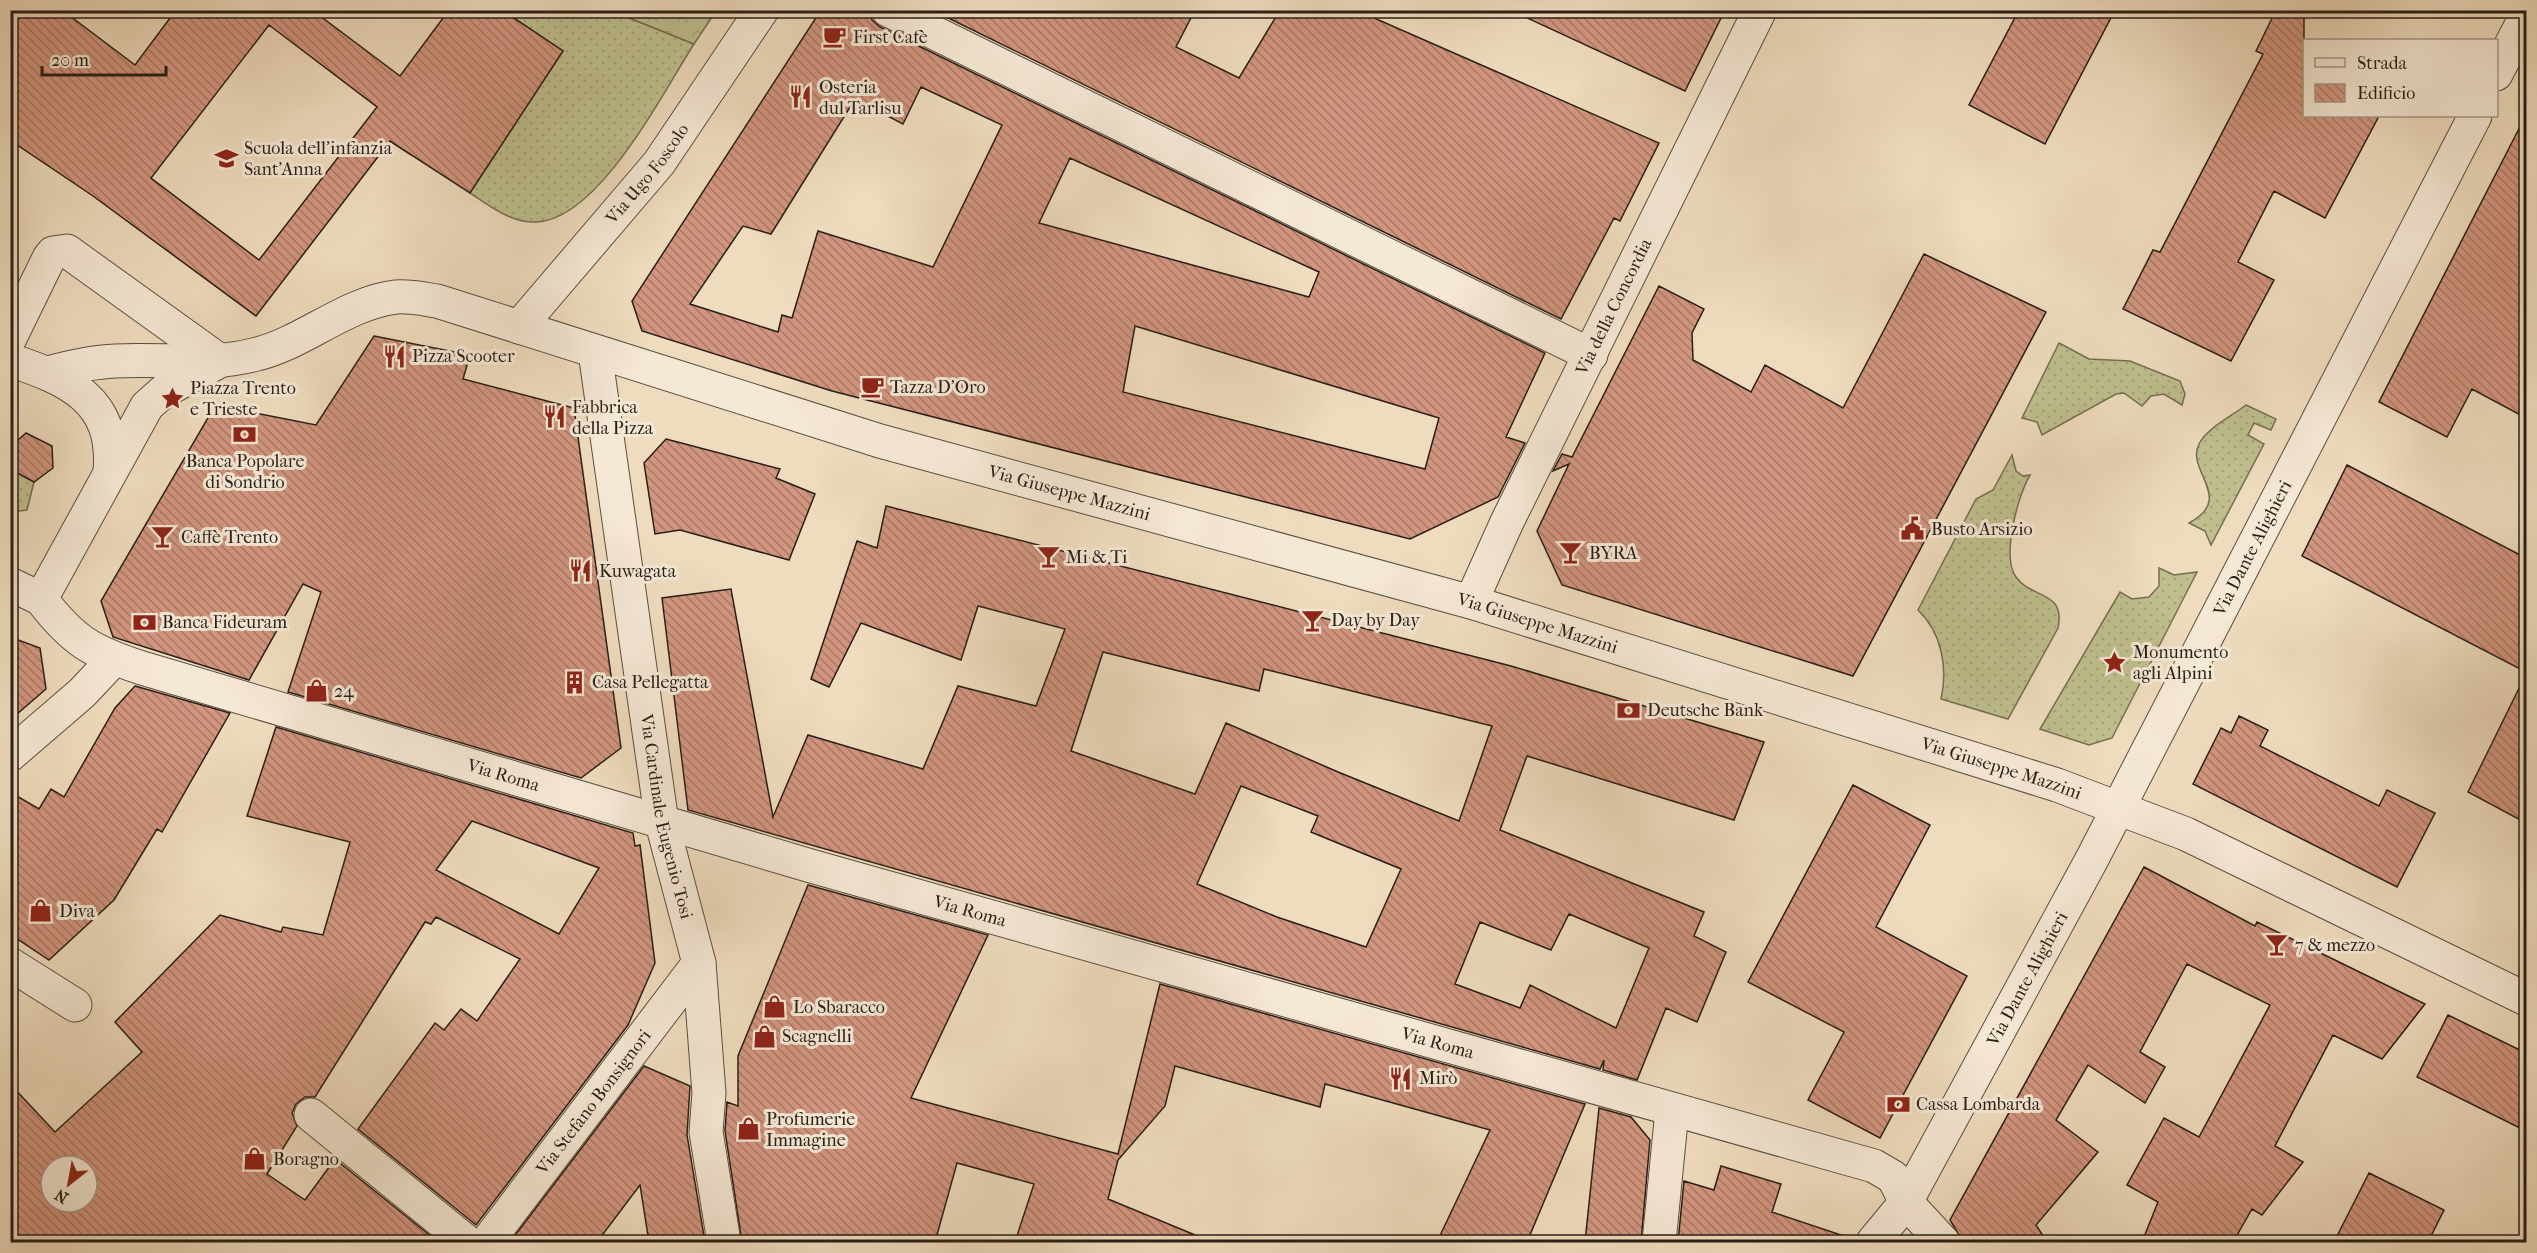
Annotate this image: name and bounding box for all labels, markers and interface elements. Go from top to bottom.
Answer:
cafe icon: First Cafè [822,24,848,50]
place label: First Cafè [853,27,928,48]
scale bar [42,39,166,77]
legend [2303,39,2498,117]
text: 20 m [51,50,89,71]
text: Strada [2357,53,2408,74]
place label: Osteria dul Tarlisu [819,77,901,119]
text: Edificio [2357,83,2415,104]
restaurant icon: Osteria dul Tarlisu [788,84,814,110]
street label: Via Ugo Foscolo [601,119,693,229]
place label: Scuola dell'infanzia Sant'Anna [244,138,393,180]
school or university icon: Scuola dell'infanzia Sant'Anna [213,145,239,171]
street label: Via della Concordia [1570,234,1656,379]
restaurant icon: Pizza Scooter [381,343,407,369]
place label: Pizza Scooter [412,346,515,367]
cafe icon: Tazza D'Oro [859,374,885,400]
place label: Tazza D'Oro [890,377,986,398]
place label: Piazza Trento e Trieste [190,378,296,420]
place icon: Piazza Trento e Trieste [159,385,185,411]
place label: Fabbrica della Pizza [572,397,654,439]
restaurant icon: Fabbrica della Pizza [541,404,567,430]
bank icon: Banca Popolare di Sondrio [232,422,258,448]
place label: Banca Popolare di Sondrio [186,451,304,493]
street label: Via Giuseppe Mazzini [985,460,1153,525]
street label: Via Dante Alighieri [2208,476,2296,620]
public building icon: Busto Arsizio [1900,516,1926,542]
place label: Busto Arsizio [1931,519,2033,540]
bar icon: Caffè Trento [150,524,176,550]
place label: Caffè Trento [181,527,278,548]
bar icon: BYRA [1558,540,1584,566]
place label: BYRA [1589,543,1638,564]
bar icon: Mi & Ti [1035,544,1061,570]
place label: Mi & Ti [1066,547,1128,568]
restaurant icon: Kuwagata [568,558,594,584]
place label: Kuwagata [599,561,677,582]
street label: Via Giuseppe Mazzini [1454,588,1621,658]
bar icon: Day by Day [1300,607,1326,633]
bank icon: Banca Fideuram [131,609,157,635]
place label: Day by Day [1331,610,1421,631]
place label: Banca Fideuram [162,612,287,633]
place label: Monumento agli Alpini [2133,642,2228,684]
place icon: Monumento agli Alpini [2102,649,2128,675]
building icon: Casa Pellegatta [561,669,587,695]
place label: Casa Pellegatta [592,672,709,693]
shop icon: 24 [303,678,329,704]
place label: 24 [334,681,354,702]
bank icon: Deutsche Bank [1616,697,1642,723]
place label: Deutsche Bank [1647,700,1764,721]
street label: Via Cardinale Eugenio Tosi [636,712,698,922]
street label: Via Giuseppe Mazzini [1918,732,2085,804]
street label: Via Roma [464,754,543,796]
street label: Via Roma [930,890,1009,931]
shop icon: Diva [28,898,54,924]
place label: Diva [59,901,96,922]
street label: Via Dante Alighieri [1982,907,2072,1050]
bar icon: 7 & mezzo [2264,932,2290,958]
place label: 7 & mezzo [2295,935,2375,956]
shop icon: Lo Sbaracco [762,994,788,1020]
place label: Lo Sbaracco [793,997,885,1018]
street label: Via Roma [1398,1022,1477,1063]
shop icon: Scagnelli [751,1023,777,1049]
street label: Via Stefano Bonsignori [531,1025,656,1179]
place label: Scagnelli [782,1026,852,1047]
restaurant icon: Mirò [1388,1065,1414,1091]
place label: Mirò [1419,1068,1457,1089]
bank icon: Cassa Lombarda [1885,1091,1911,1117]
place label: Cassa Lombarda [1916,1094,2041,1115]
place label: Profumerie Immagine [766,1109,855,1151]
shop icon: Profumerie Immagine [735,1116,761,1142]
shop icon: Boragno [242,1146,268,1172]
place label: Boragno [273,1149,339,1170]
north arrow [39,1154,99,1214]
text: N [51,1185,72,1208]

